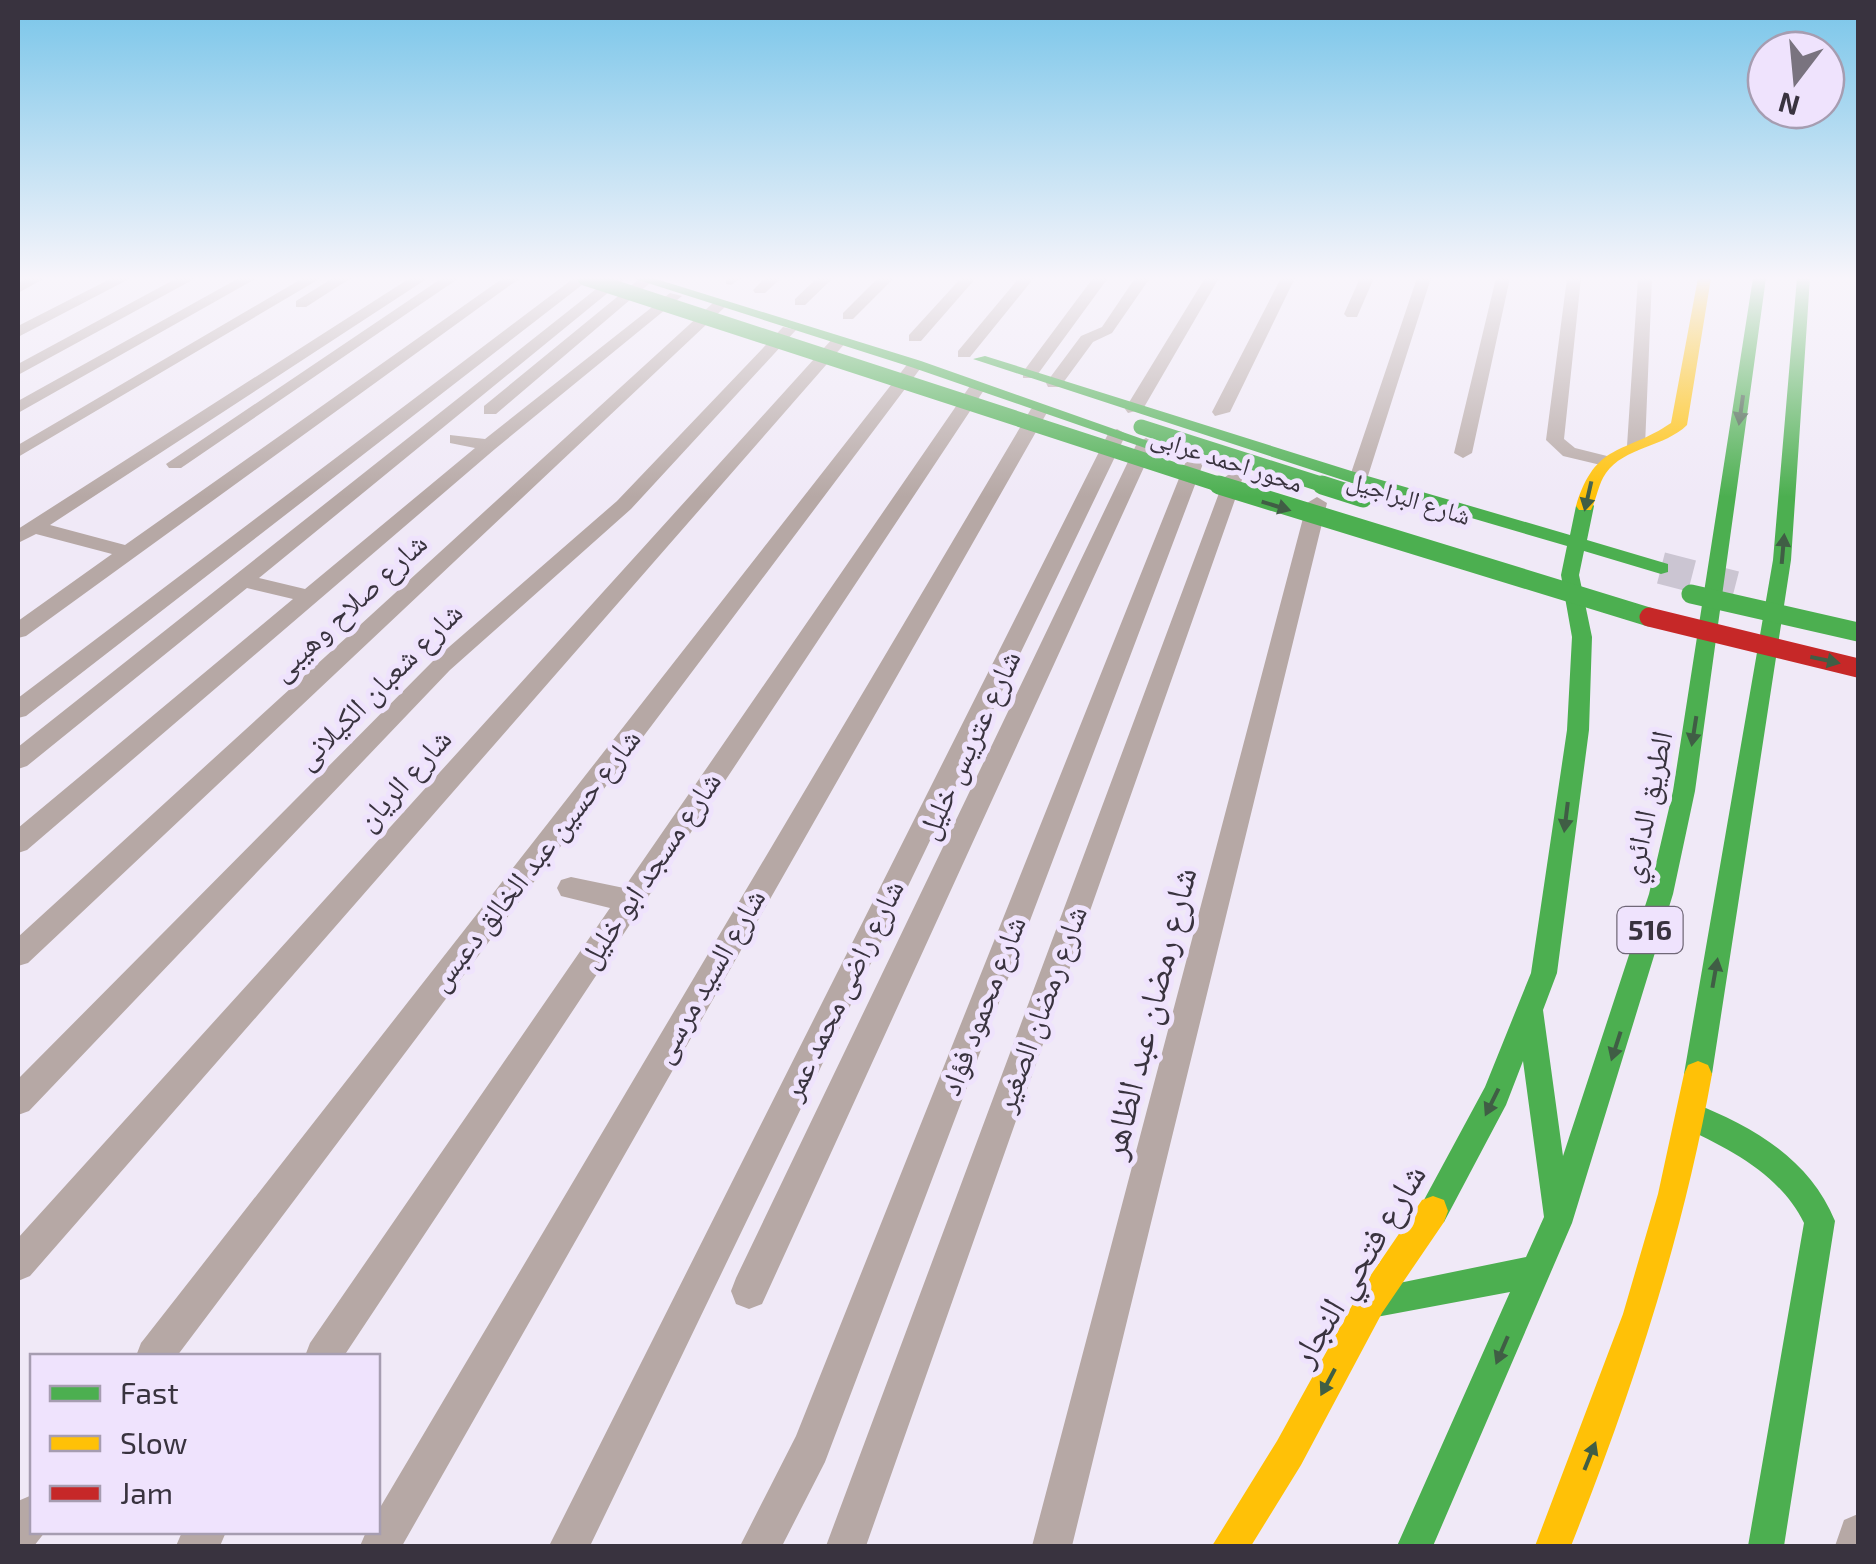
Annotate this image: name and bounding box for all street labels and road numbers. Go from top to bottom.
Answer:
street label: محور احمد عرابى [1147,420,1307,500]
street label: شارع البراجيل [1343,464,1475,532]
street label: شارع صلاح وهيبى [262,524,435,689]
street label: شارع شعبان الكيلانى [286,593,471,778]
street label: شارع عتريس خليل [908,644,1029,846]
street label: شارع الريان [347,720,460,839]
street label: شارع حسين عبد الخالق دعبس [420,721,649,999]
street label: الطريق الدائري [1611,727,1686,887]
street label: شارع مسجد ابو خليل [569,764,730,976]
street label: شارع رمضان عبد الظاهر [1090,862,1207,1164]
street label: شارع راضى محمد عمر [772,873,913,1107]
street label: شارع السيد مرسى [643,882,774,1070]
street label: شارع رمضان الصغير [985,900,1096,1118]
road number: 516 [1618,907,1682,953]
street label: شارع محمود فؤاد [930,911,1035,1101]
street label: شارع فتحي النجار [1279,1155,1441,1378]

